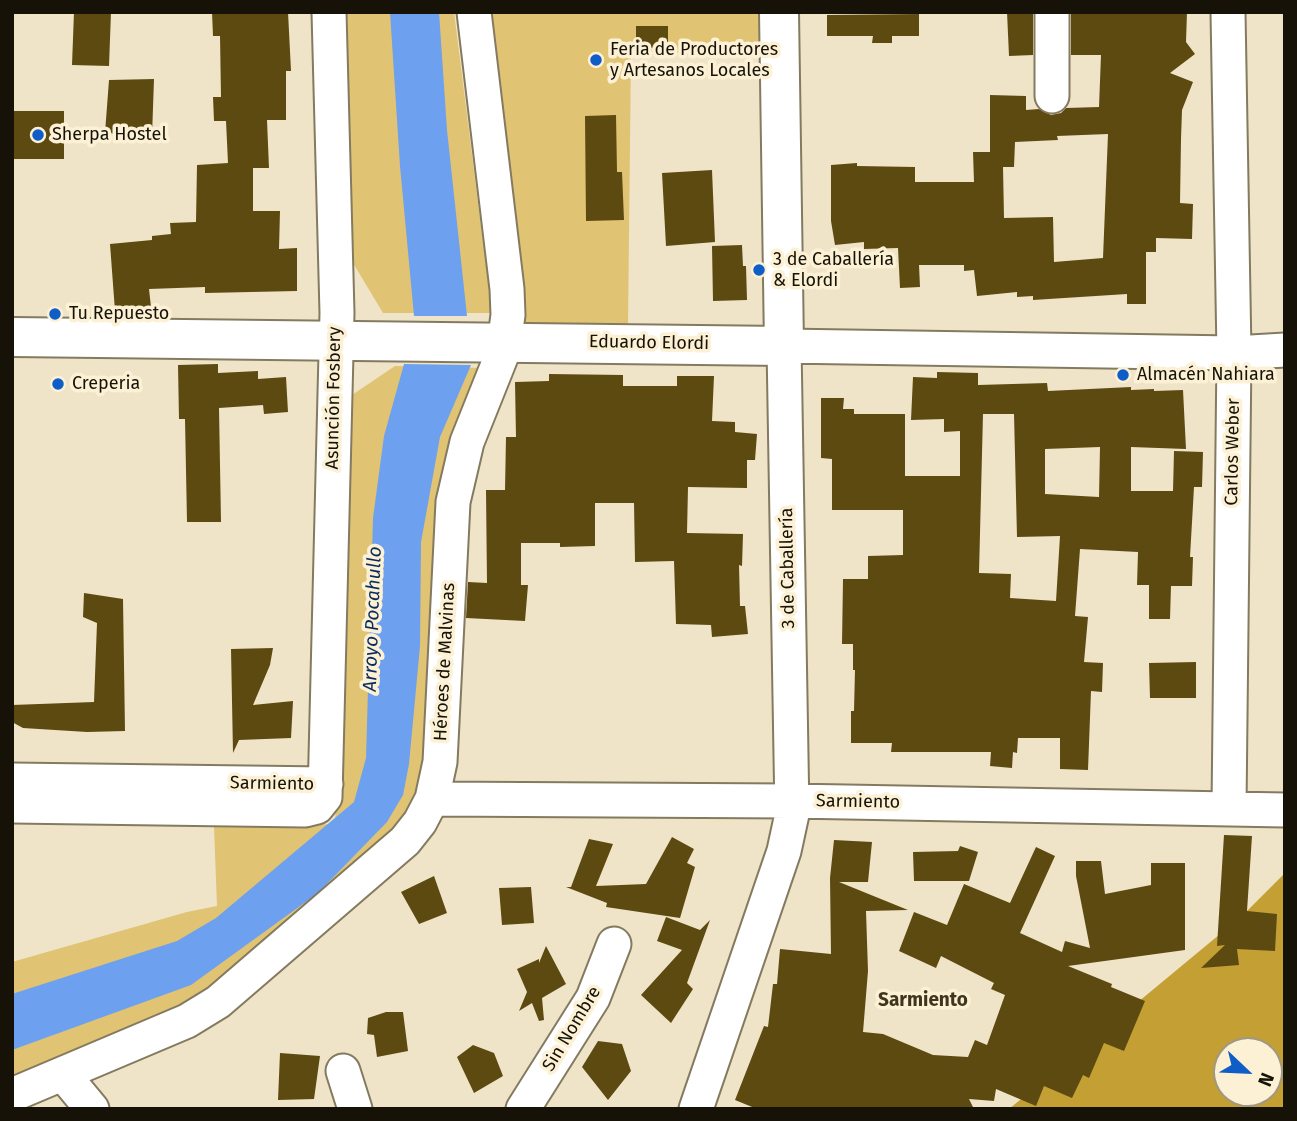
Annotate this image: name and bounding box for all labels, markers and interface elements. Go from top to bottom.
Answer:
place label: Feria de Productores y Artesanos Locales [610,39,778,82]
marker: Feria de Productores y Artesanos Locales [588,52,604,68]
place label: Sherpa Hostel [52,124,167,146]
marker: Sherpa Hostel [30,127,46,143]
place label: 3 de Caballería & Elordi [773,249,894,292]
marker: 3 de Caballería & Elordi [751,262,767,278]
place label: Tu Repuesto [69,303,169,325]
marker: Tu Repuesto [47,306,63,322]
street label: Asunción Fosbery [322,326,346,470]
street label: Eduardo Elordi [589,331,709,355]
place label: Almacén Nahiara [1137,364,1275,386]
marker: Almacén Nahiara [1115,367,1131,383]
place label: Creperia [72,373,140,395]
marker: Creperia [50,376,66,392]
street label: Carlos Weber [1221,398,1245,506]
street label: 3 de Caballería [776,507,800,629]
water label: Arroyo Pocahullo [359,546,387,692]
street label: Héroes de Malvinas [430,582,460,742]
street label: Sarmiento [230,772,314,796]
street label: Sarmiento [816,790,900,814]
street label: Sin Nombre [538,983,606,1075]
district label: Sarmiento [878,990,968,1012]
north arrow [1213,1037,1283,1107]
text: N [1253,1069,1279,1090]

